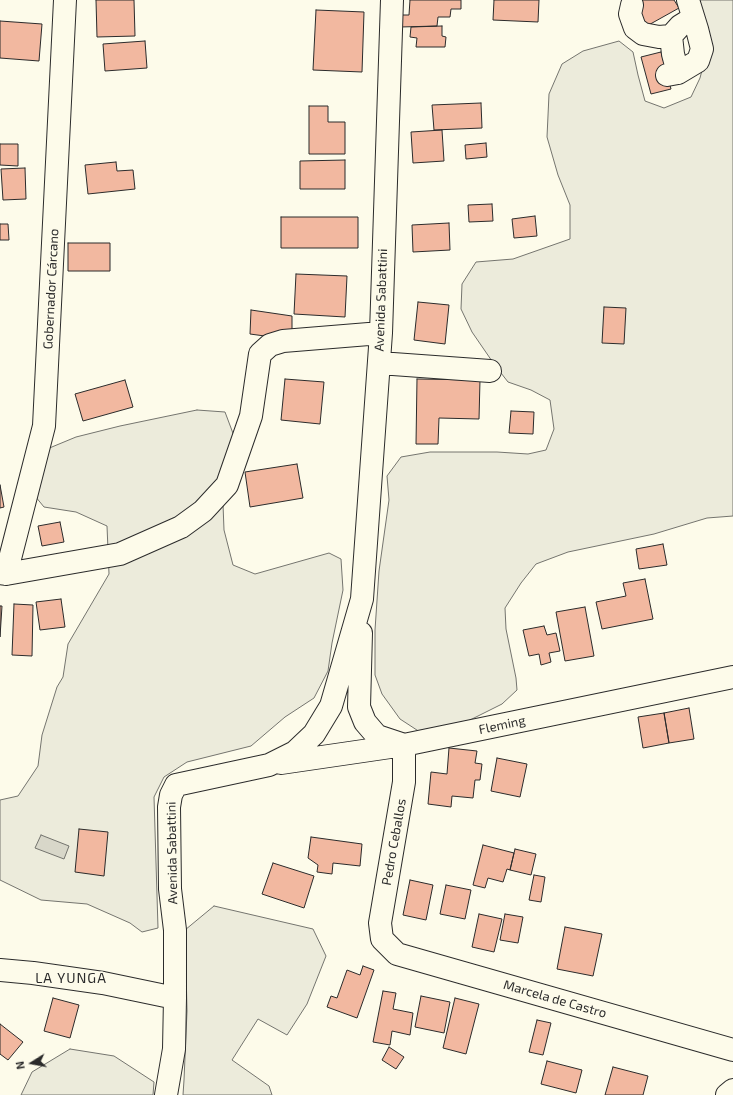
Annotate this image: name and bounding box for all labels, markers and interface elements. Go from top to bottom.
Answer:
street label: Gobernador Cárcano [40,228,62,350]
street label: Avenida Sabattini [371,248,391,352]
street label: Fleming [477,712,527,738]
street label: Pedro Ceballos [379,797,409,887]
street label: Avenida Sabattini [163,801,181,905]
district label: LA YUNGA [35,970,107,986]
street label: Marcela de Castro [502,977,608,1021]
north arrow [12,1043,52,1083]
text: N [13,1060,27,1071]

